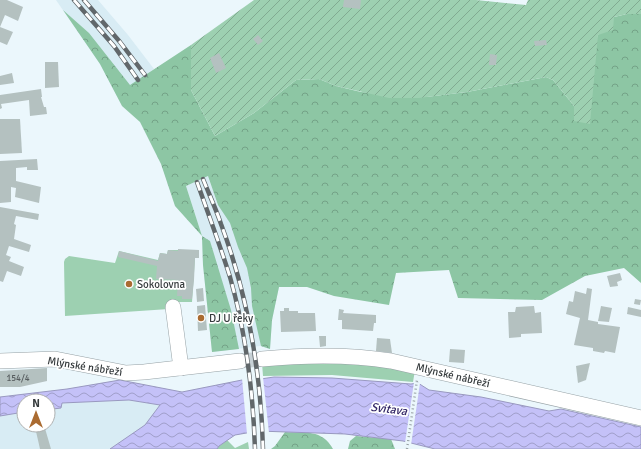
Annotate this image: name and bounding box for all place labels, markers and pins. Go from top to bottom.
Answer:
place label: Sokolovna [137,278,186,291]
marker: Sokolovna [124,279,134,289]
place label: DJ U řeky [209,312,254,325]
marker: DJ U řeky [196,313,206,323]

